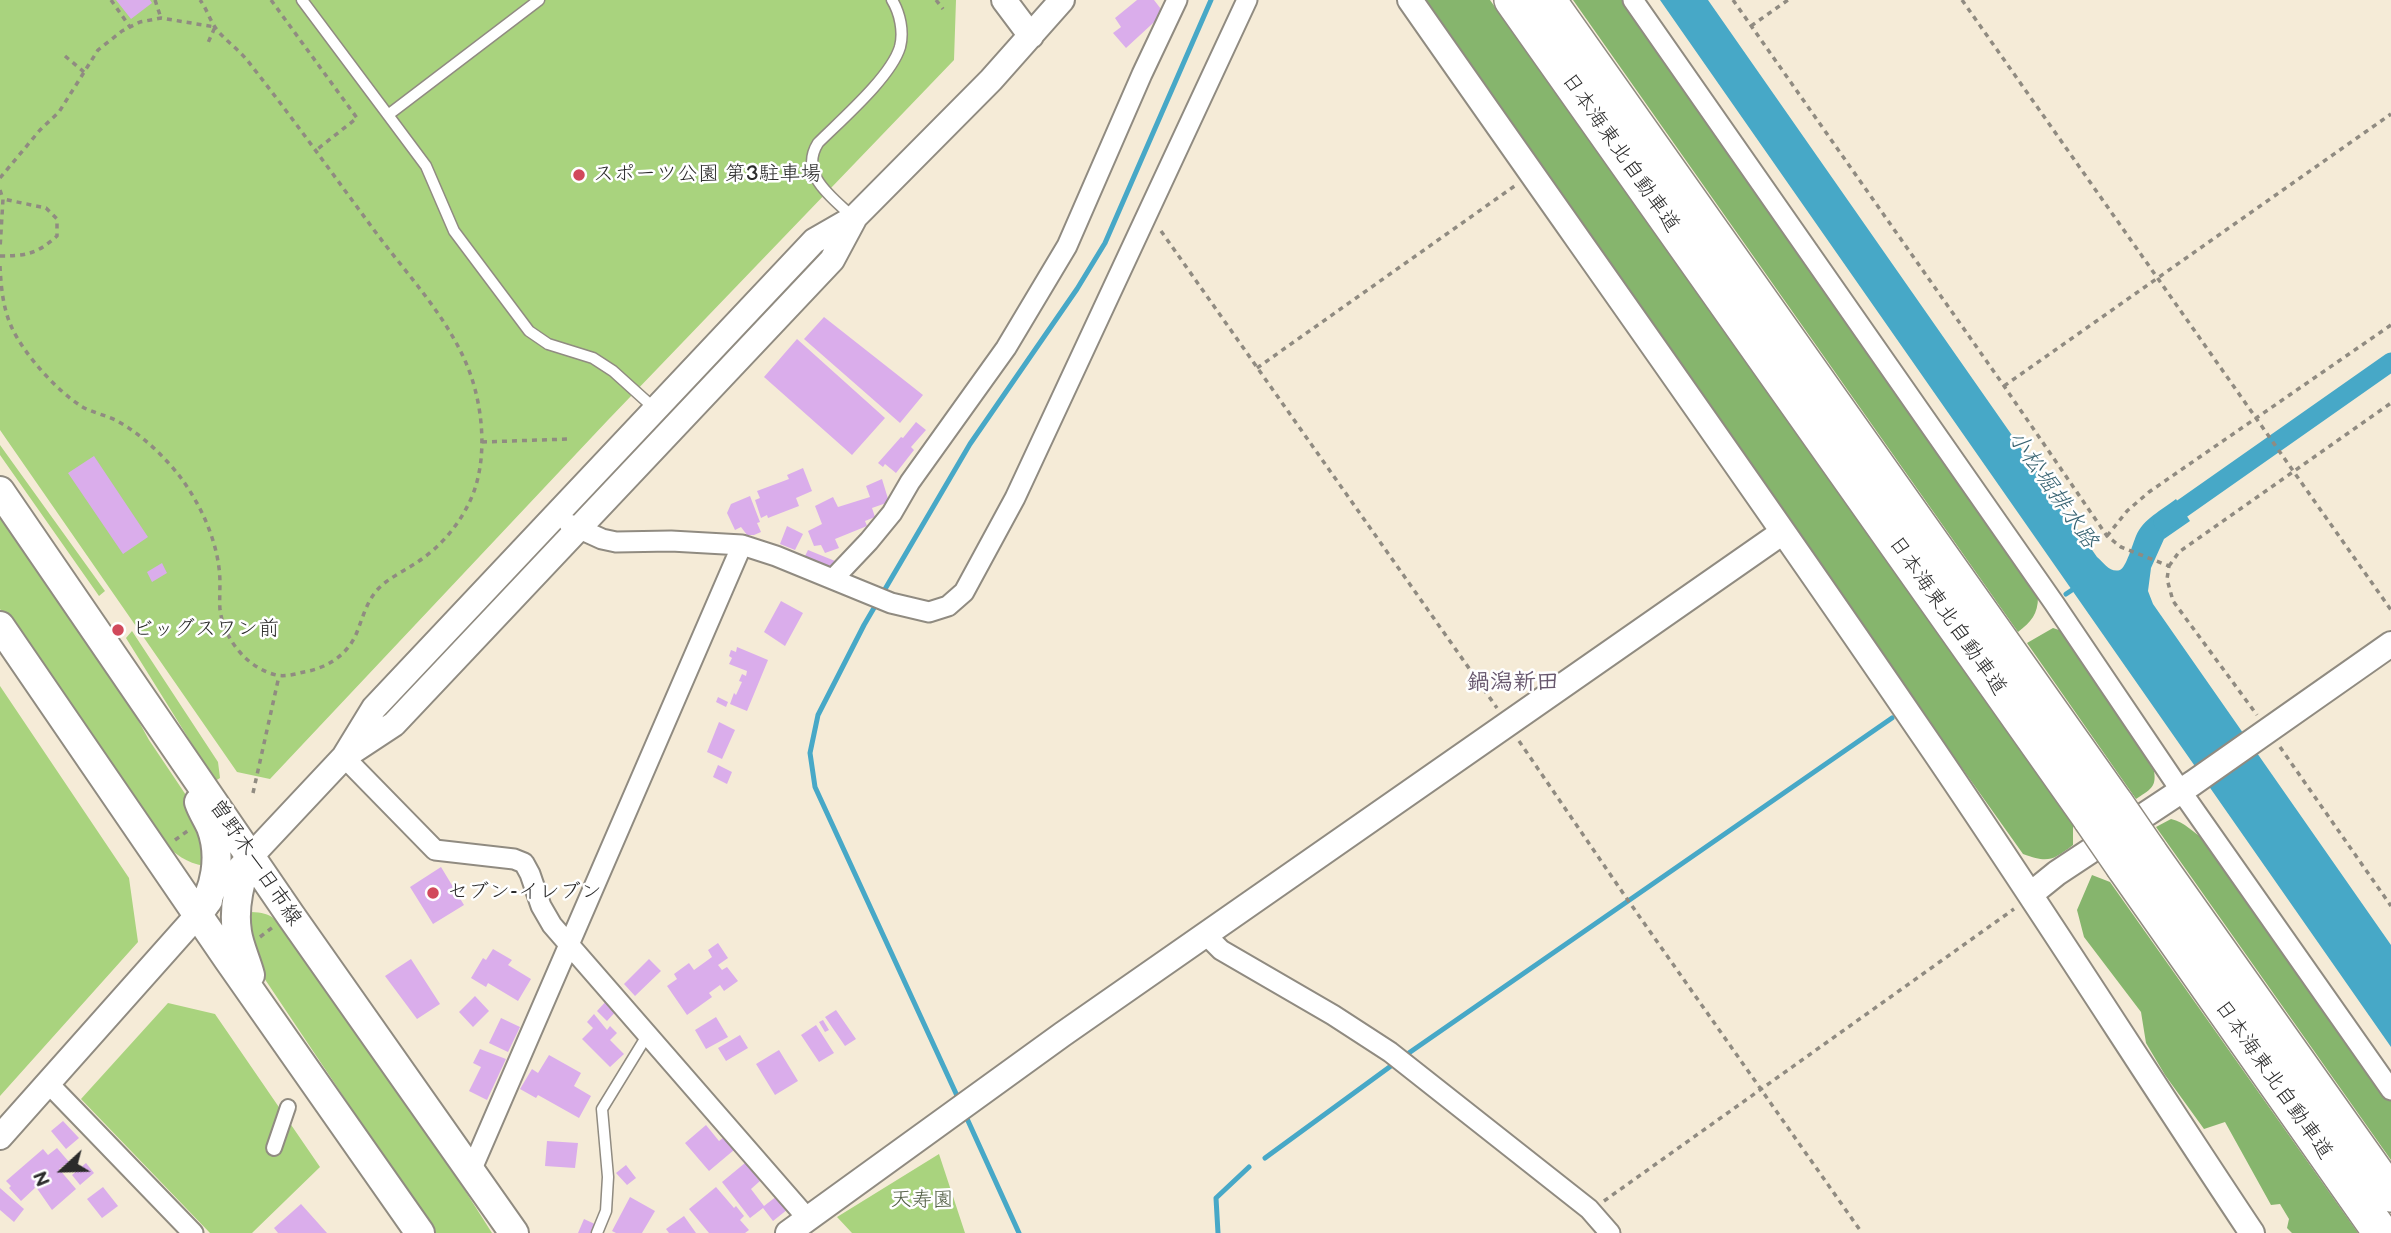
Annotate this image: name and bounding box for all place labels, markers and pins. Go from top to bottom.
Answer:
place label: スポーツ公園 第3駐車場 [593,162,822,188]
marker: スポーツ公園 第3駐車場 [571,167,587,183]
place label: ビッグスワン前 [132,617,279,643]
marker: ビッグスワン前 [110,622,126,638]
place label: セブン-イレブン [447,880,602,906]
marker: セブン-イレブン [425,885,441,901]

